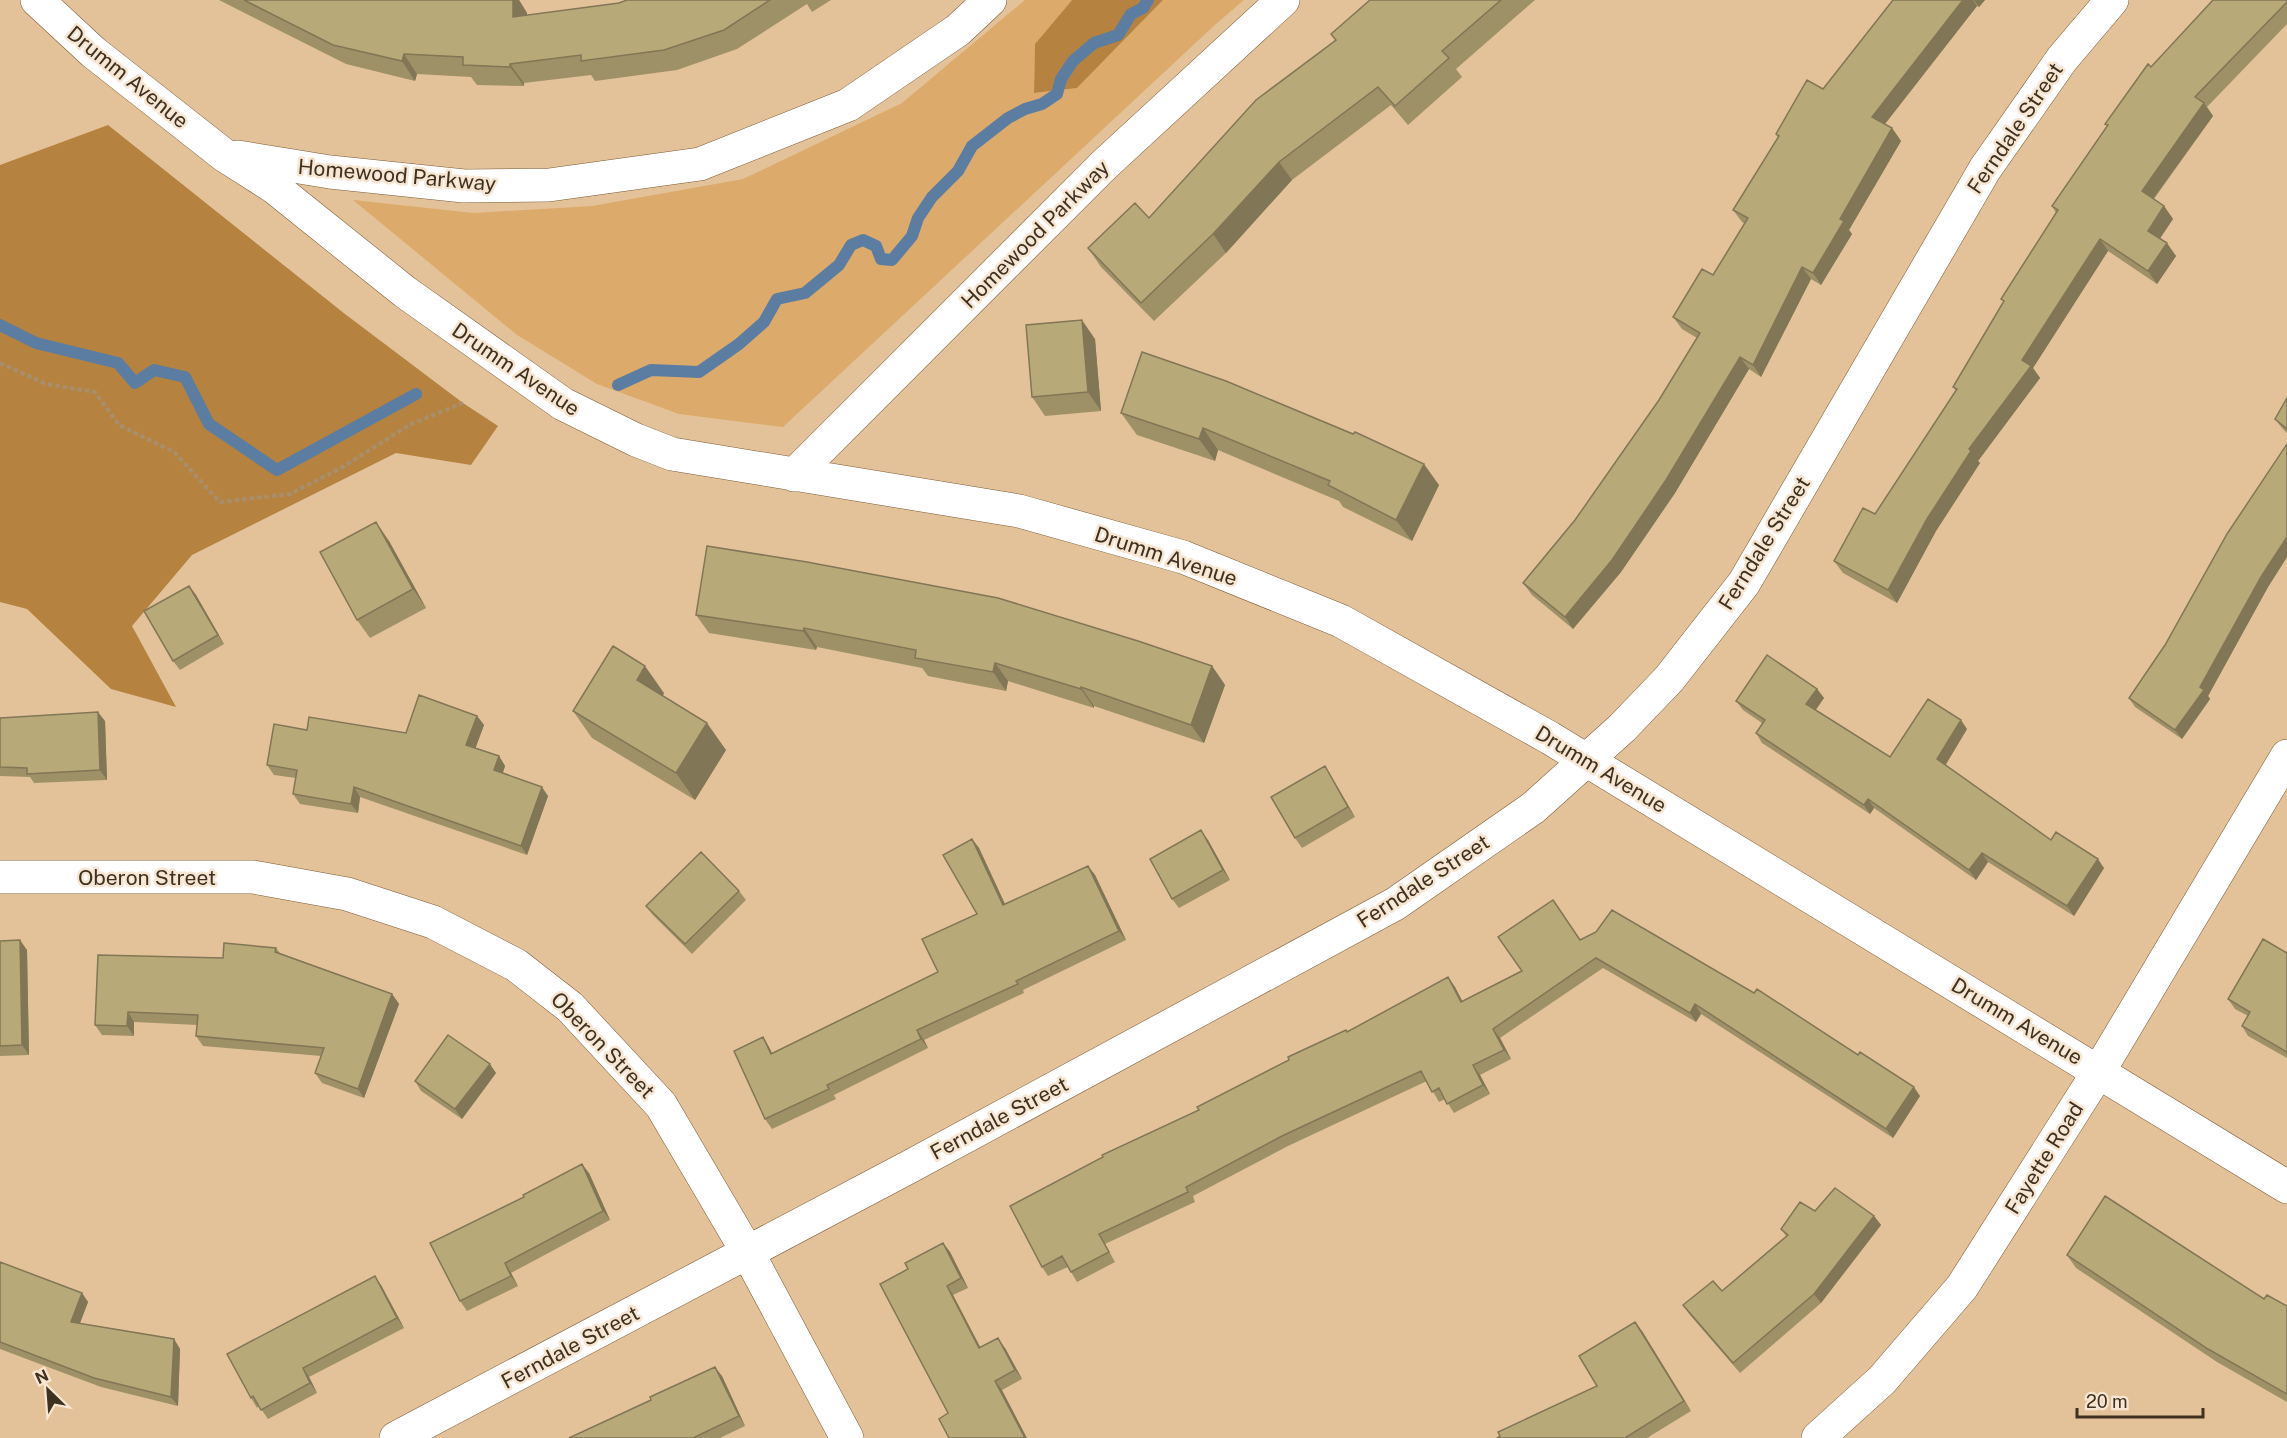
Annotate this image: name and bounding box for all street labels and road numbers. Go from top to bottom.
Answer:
street label: Drumm Avenue [62,21,194,133]
street label: Ferndale Street [1962,58,2068,198]
street label: Homewood Parkway [297,154,497,196]
street label: Homewood Parkway [956,155,1114,313]
street label: Drumm Avenue [447,317,585,421]
street label: Ferndale Street [1713,472,1815,614]
street label: Drumm Avenue [1091,521,1241,591]
street label: Drumm Avenue [1531,720,1671,818]
street label: Ferndale Street [1352,829,1494,933]
street label: Oberon Street [78,865,216,890]
street label: Drumm Avenue [1947,972,2087,1070]
street label: Oberon Street [546,987,660,1103]
street label: Ferndale Street [926,1071,1072,1165]
street label: Fayette Road [2000,1097,2088,1219]
street label: Ferndale Street [497,1300,643,1394]

